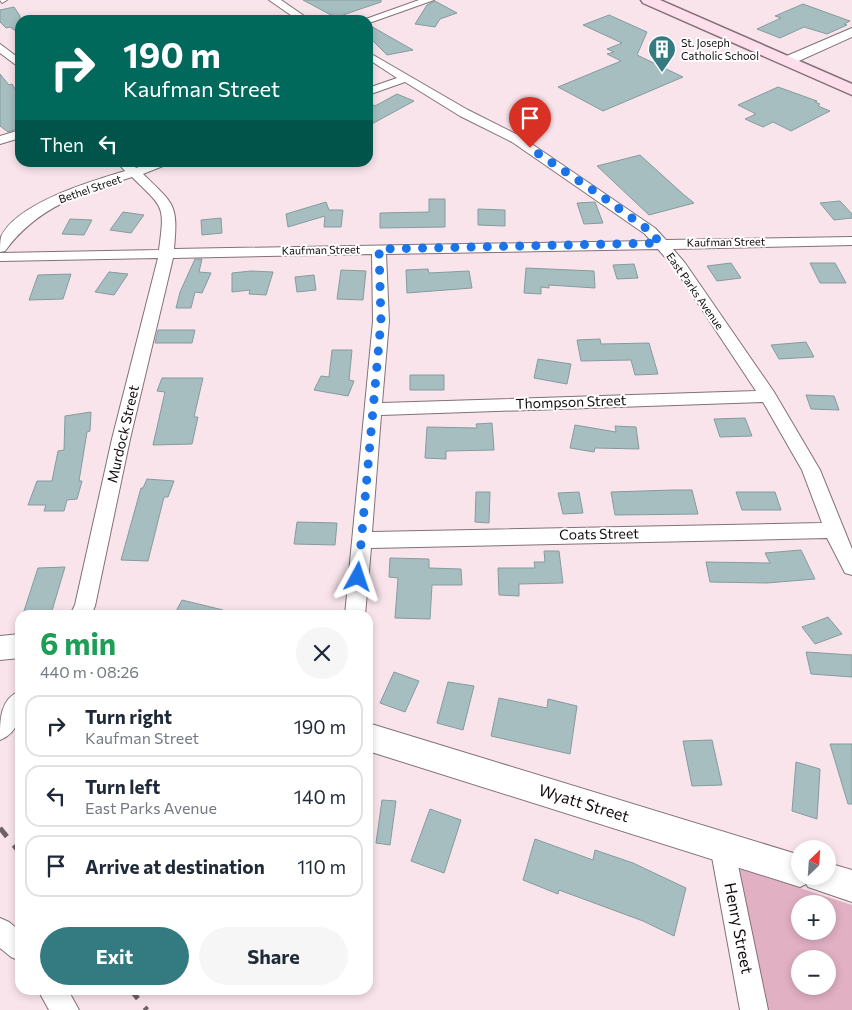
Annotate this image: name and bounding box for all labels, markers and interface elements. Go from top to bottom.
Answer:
text: 190 m [123,32,221,75]
building icon: St. Joseph Catholic School [647,34,677,73]
icon: right [40,35,105,100]
place label: St. Joseph Catholic School [681,36,759,62]
text: Kaufman Street [123,75,280,102]
pin [509,97,551,148]
icon: arrive [516,104,544,132]
icon: left [94,130,122,158]
text: Then [40,133,84,156]
street label: Bethel Street [57,172,123,205]
street label: Kaufman Street [687,234,766,249]
street label: Kaufman Street [282,242,361,257]
street label: East Parks Avenue [664,250,727,332]
street label: Murdock Street [103,383,142,484]
street label: Thompson Street [515,391,627,412]
street label: Coats Street [559,524,639,543]
position arrow [331,550,383,602]
text: 6 min [40,624,116,661]
button: close [296,627,348,679]
text: 440 m · 08:26 [40,662,139,681]
text: Turn right [85,705,172,728]
icon: right [42,712,70,740]
text: 190 m [294,715,346,738]
text: Kaufman Street [85,728,199,747]
text: Turn left [85,775,160,798]
street label: Wyatt Street [537,780,632,825]
icon: left [42,782,70,810]
text: 140 m [294,785,346,808]
text: East Parks Avenue [85,798,217,817]
north arrow [791,840,836,885]
map controls [791,840,836,995]
icon: arrive [42,852,70,880]
text: Arrive at destination [85,855,265,878]
text: 110 m [297,855,346,878]
street label: Henry Street [721,881,758,976]
button: + [791,895,836,940]
button: Exit [40,927,189,985]
button: Share [199,927,348,985]
button: − [791,950,836,995]

